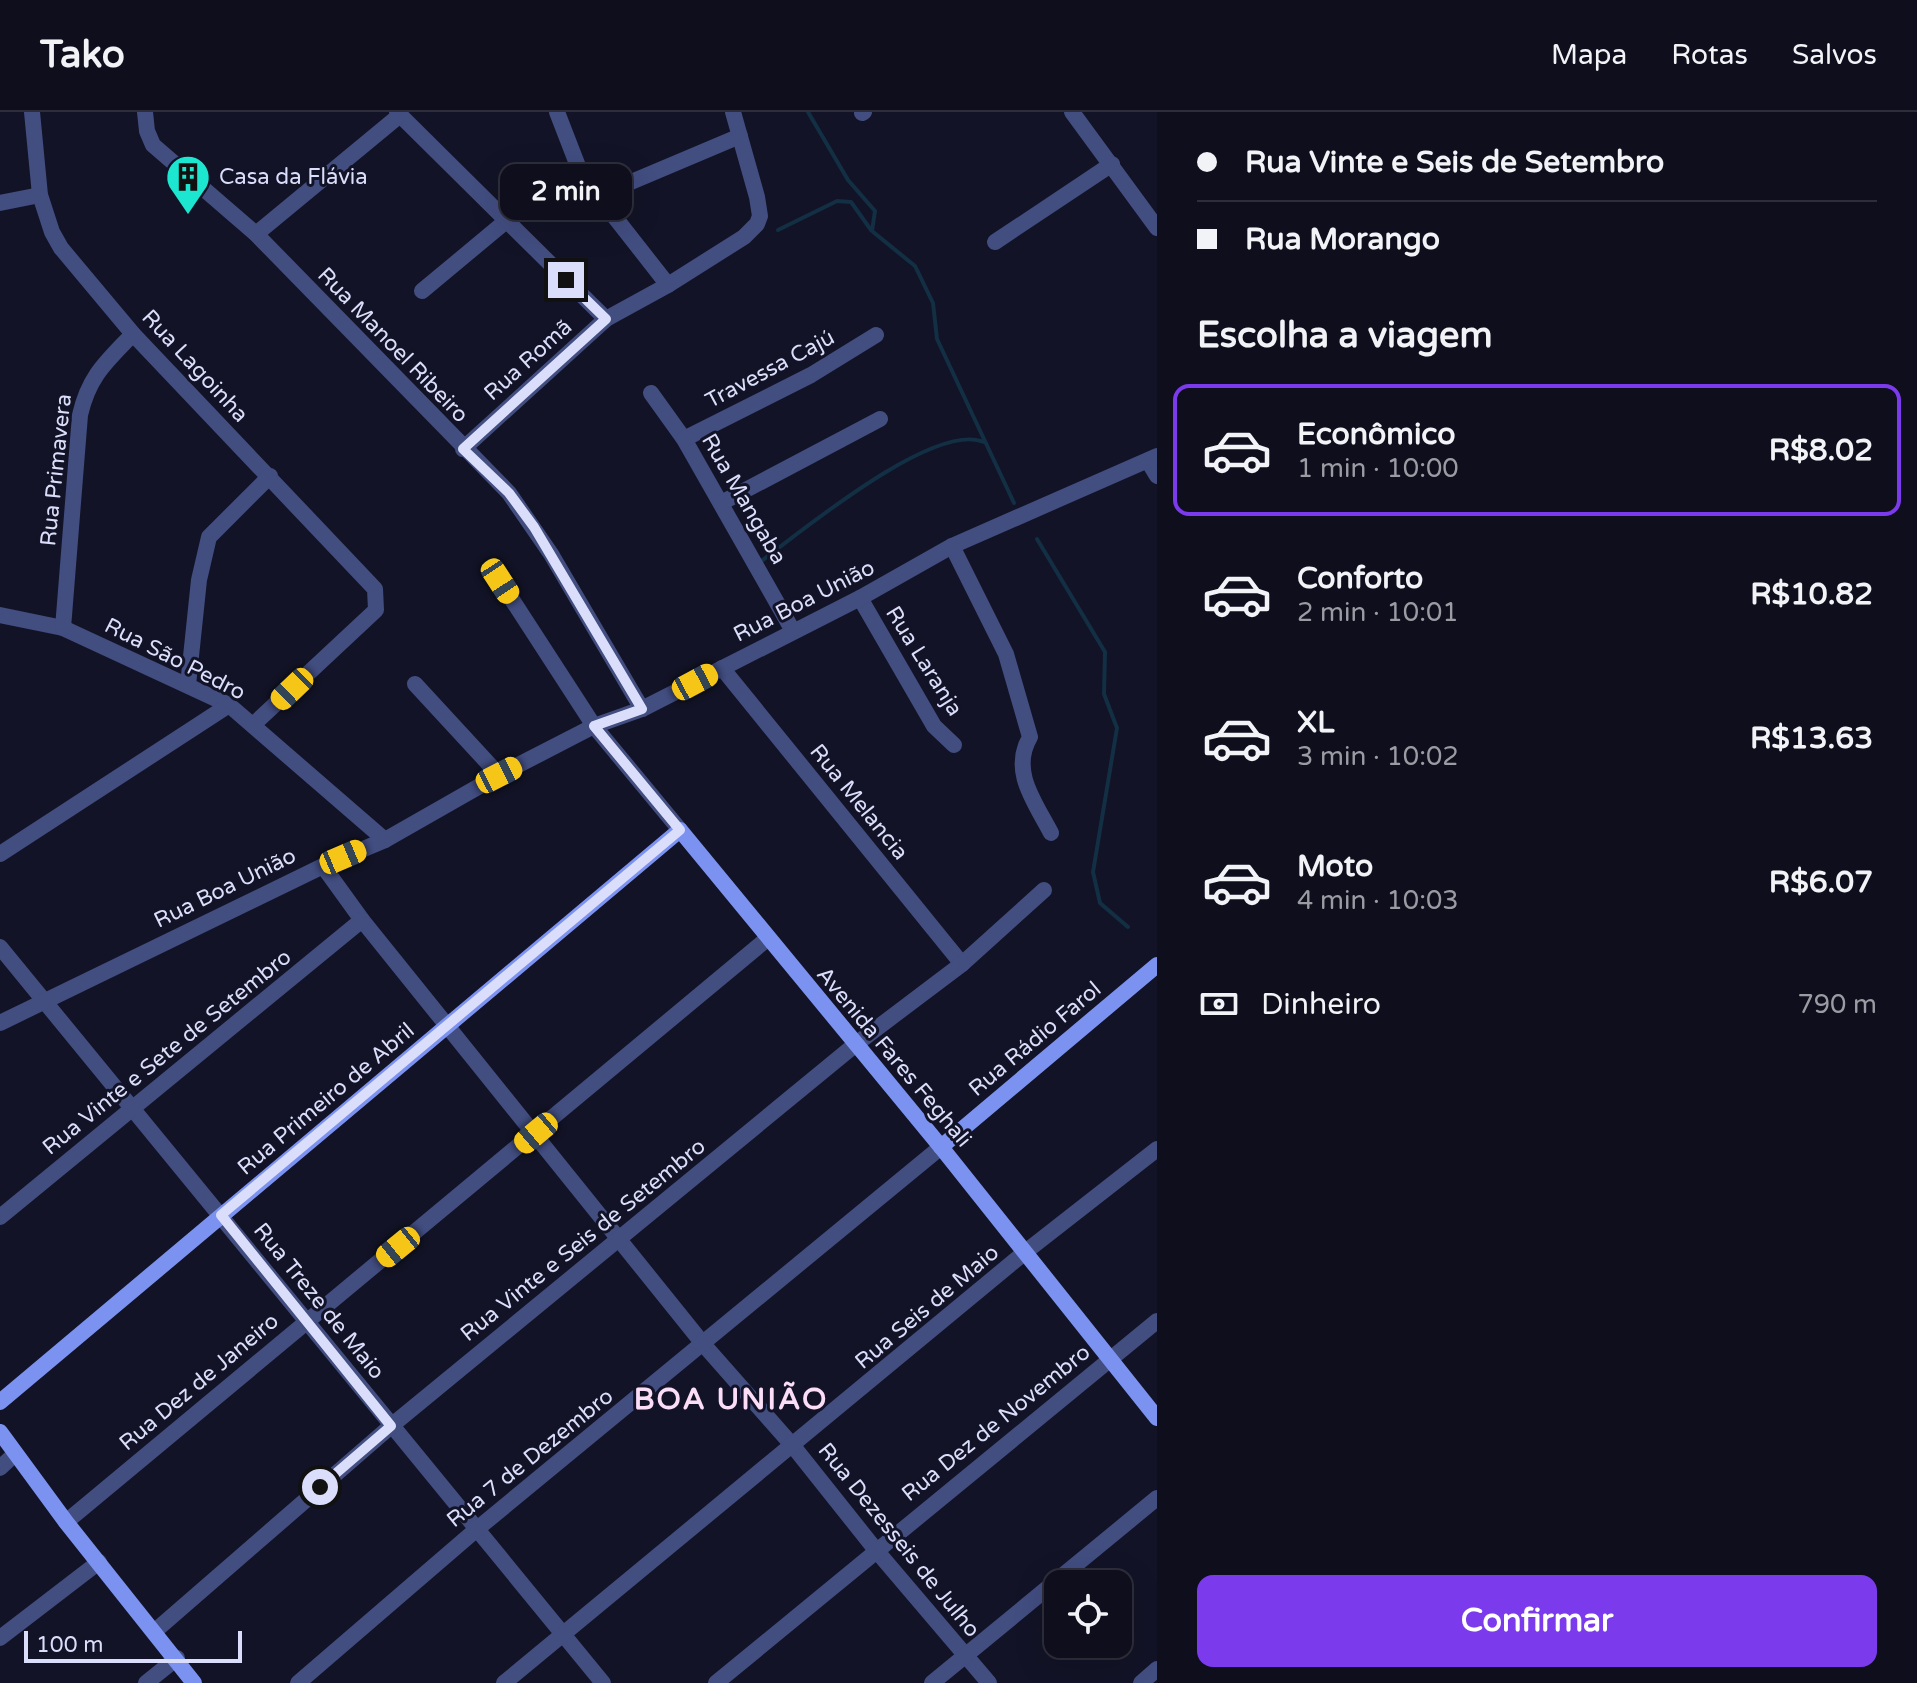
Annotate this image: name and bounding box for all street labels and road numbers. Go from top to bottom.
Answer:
street label: Rua Manoel Ribeiro [312,262,474,428]
street label: Rua Lagoinha [136,304,254,428]
street label: Rua Romã [479,314,577,406]
street label: Travessa Cajú [701,324,839,414]
street label: Rua Primavera [35,393,77,547]
street label: Rua Mangaba [696,429,792,569]
street label: Rua Boa União [729,554,879,648]
street label: Rua Laranja [880,601,968,721]
street label: Rua São Pedro [100,612,250,706]
street label: Rua Melancia [804,739,914,865]
street label: Rua Boa União [150,842,300,934]
street label: Rua Vinte e Sete de Setembro [38,944,296,1160]
street label: Avenida Fares Feghali [811,962,977,1152]
street label: Rua Rádio Farol [964,976,1106,1102]
street label: Rua Primeiro de Abril [232,1018,420,1180]
street label: Rua Vinte e Seis de Setembro [455,1133,711,1347]
street label: Rua Treze de Maio [248,1218,390,1384]
street label: Rua Seis de Maio [850,1239,1004,1375]
street label: Rua Dez de Janeiro [114,1308,284,1456]
street label: Rua Dez de Novembro [897,1339,1095,1507]
street label: Rua 7 de Dezembro [442,1383,618,1533]
street label: Rua Dezesseis de Julho [813,1438,985,1642]

